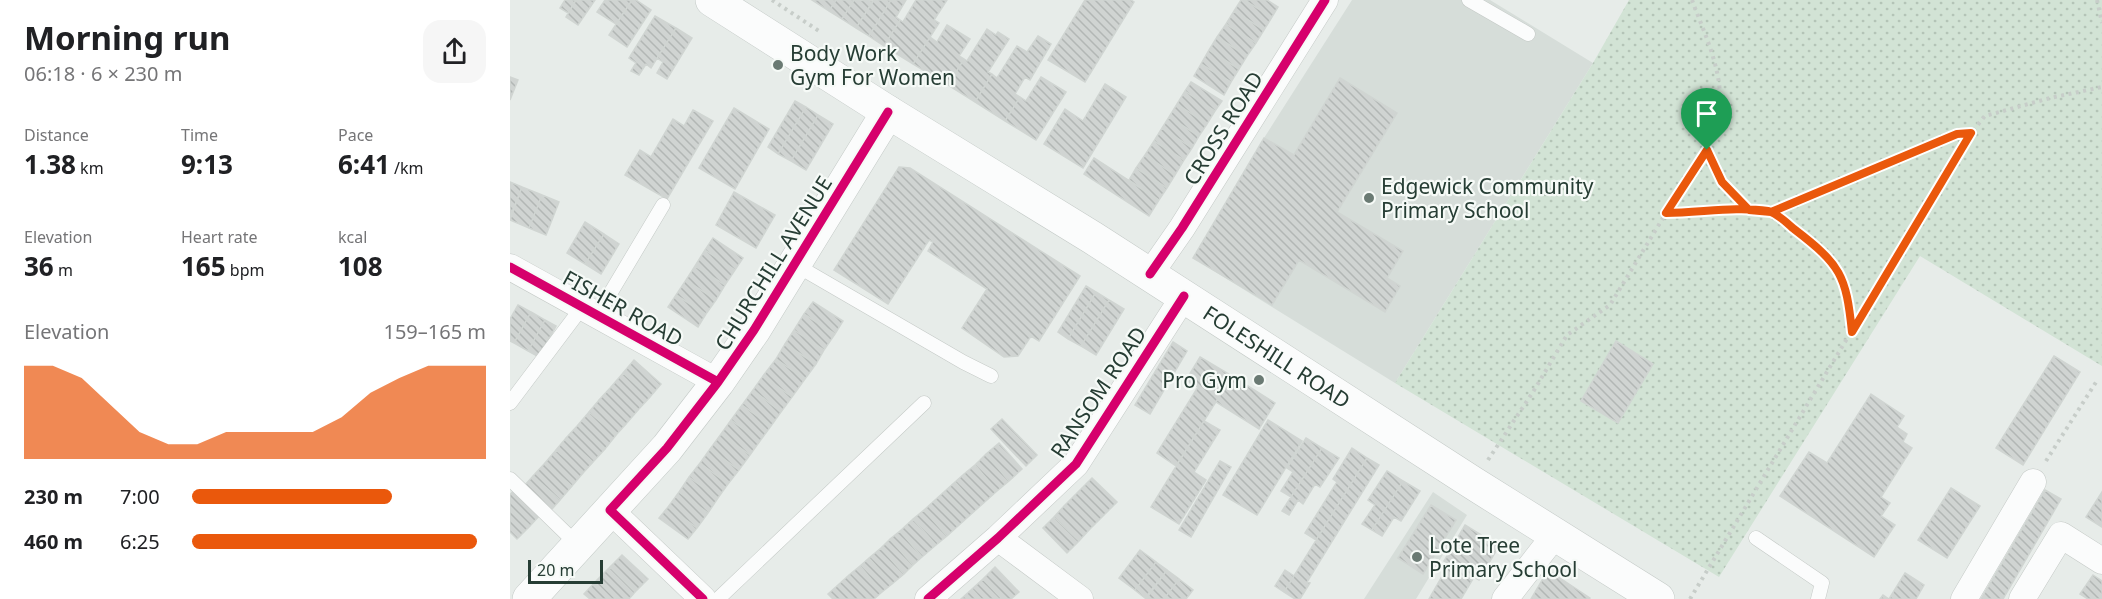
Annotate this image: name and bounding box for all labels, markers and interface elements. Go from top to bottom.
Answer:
text: Morning run [24,15,230,60]
button: share [423,20,486,83]
place label: Body Work Gym For Women [790,39,955,91]
marker: Body Work Gym For Women [771,58,785,72]
text: 06:18 · 6 × 230 m [24,60,182,87]
street label: CROSS ROAD [1177,66,1269,190]
pin [1681,88,1732,150]
icon: arrive [1690,97,1723,130]
text: Distance [24,124,89,146]
text: Time [181,124,218,146]
text: Pace [338,124,373,146]
text: 1.38 [24,146,76,182]
text: 9:13 [181,146,233,182]
text: 6:41 [338,146,390,182]
text: km [76,157,104,179]
text: /km [390,157,424,179]
street label: CHURCHILL AVENUE [708,171,838,355]
place label: Edgewick Community Primary School [1381,172,1594,224]
marker: Edgewick Community Primary School [1362,191,1376,205]
text: Elevation [24,226,92,248]
text: Heart rate [181,226,257,248]
text: kcal [338,226,367,248]
text: 36 [24,248,54,284]
text: 165 [181,248,226,284]
text: 108 [338,248,383,284]
text: m [54,259,73,281]
text: bpm [226,259,264,281]
street label: FISHER ROAD [558,263,688,353]
street label: FOLESHILL ROAD [1198,299,1356,414]
text: Elevation [24,318,109,345]
text: 159–165 m [383,318,486,345]
street label: RANSOM ROAD [1044,321,1152,463]
place label: Pro Gym [1162,366,1247,394]
marker: Pro Gym [1252,373,1266,387]
text: 230 m [24,483,83,510]
text: 7:00 [120,483,160,510]
text: 460 m [24,528,83,555]
text: 6:25 [120,528,160,555]
place label: Lote Tree Primary School [1429,531,1577,583]
marker: Lote Tree Primary School [1410,550,1424,564]
scale bar [528,557,603,584]
text: 20 m [537,559,574,581]

